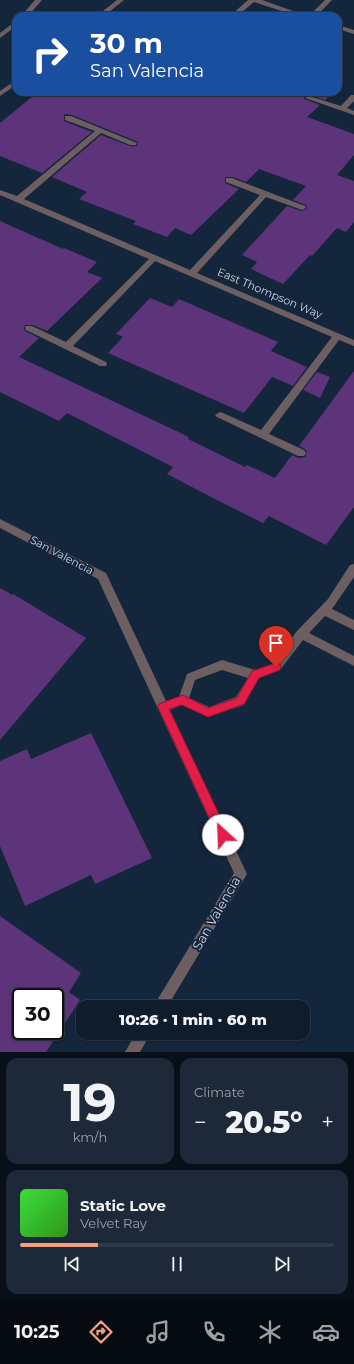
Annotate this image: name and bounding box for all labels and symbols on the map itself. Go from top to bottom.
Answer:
street label: East Thompson Way [215,265,325,321]
street label: San Valencia [28,532,96,578]
pin [259,626,293,667]
position arrow [202,814,244,856]
street label: San Valencia [188,873,244,953]
speed limit sign: 30 [12,988,64,1040]

